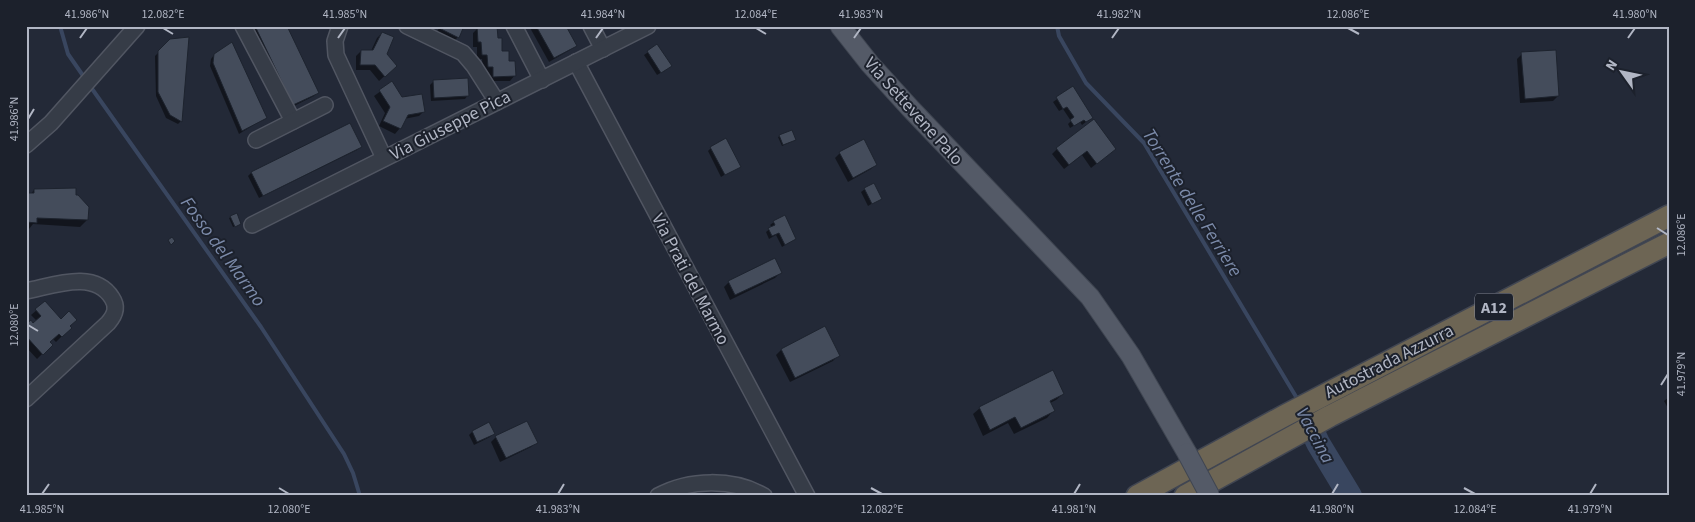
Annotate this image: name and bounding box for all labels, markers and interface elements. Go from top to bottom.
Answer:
text: 41.986°N [65,6,109,23]
text: 12.082°E [141,6,185,23]
text: 41.985°N [323,6,367,23]
text: 41.984°N [581,6,625,23]
text: 12.084°E [734,6,778,23]
text: 41.983°N [839,6,883,23]
text: 41.982°N [1097,6,1141,23]
text: 12.086°E [1326,6,1370,23]
text: 41.980°N [1613,6,1657,23]
north arrow [1598,48,1648,98]
street label: Via Settevene Palo [858,52,969,171]
text: N [1601,56,1623,75]
street label: Via Giuseppe Pica [386,84,515,167]
text: 41.986°N [6,97,23,141]
water label: Torrente delle Ferriere [1135,123,1248,282]
water label: Fosso del Marmo [174,191,272,313]
street label: Via Prati del Marmo [645,209,736,349]
text: 12.086°E [1673,213,1690,257]
road number: A12 [1475,294,1513,320]
text: 12.080°E [6,303,23,347]
street label: Autostrada Azzurra [1320,318,1458,405]
text: 41.979°N [1673,352,1690,396]
water label: Vaccina [1289,403,1341,469]
text: 41.985°N [20,501,64,518]
text: 12.080°E [267,501,311,518]
text: 41.983°N [536,501,580,518]
text: 12.082°E [860,501,904,518]
text: 41.981°N [1052,501,1096,518]
text: 41.980°N [1310,501,1354,518]
text: 12.084°E [1453,501,1497,518]
text: 41.979°N [1568,501,1612,518]

